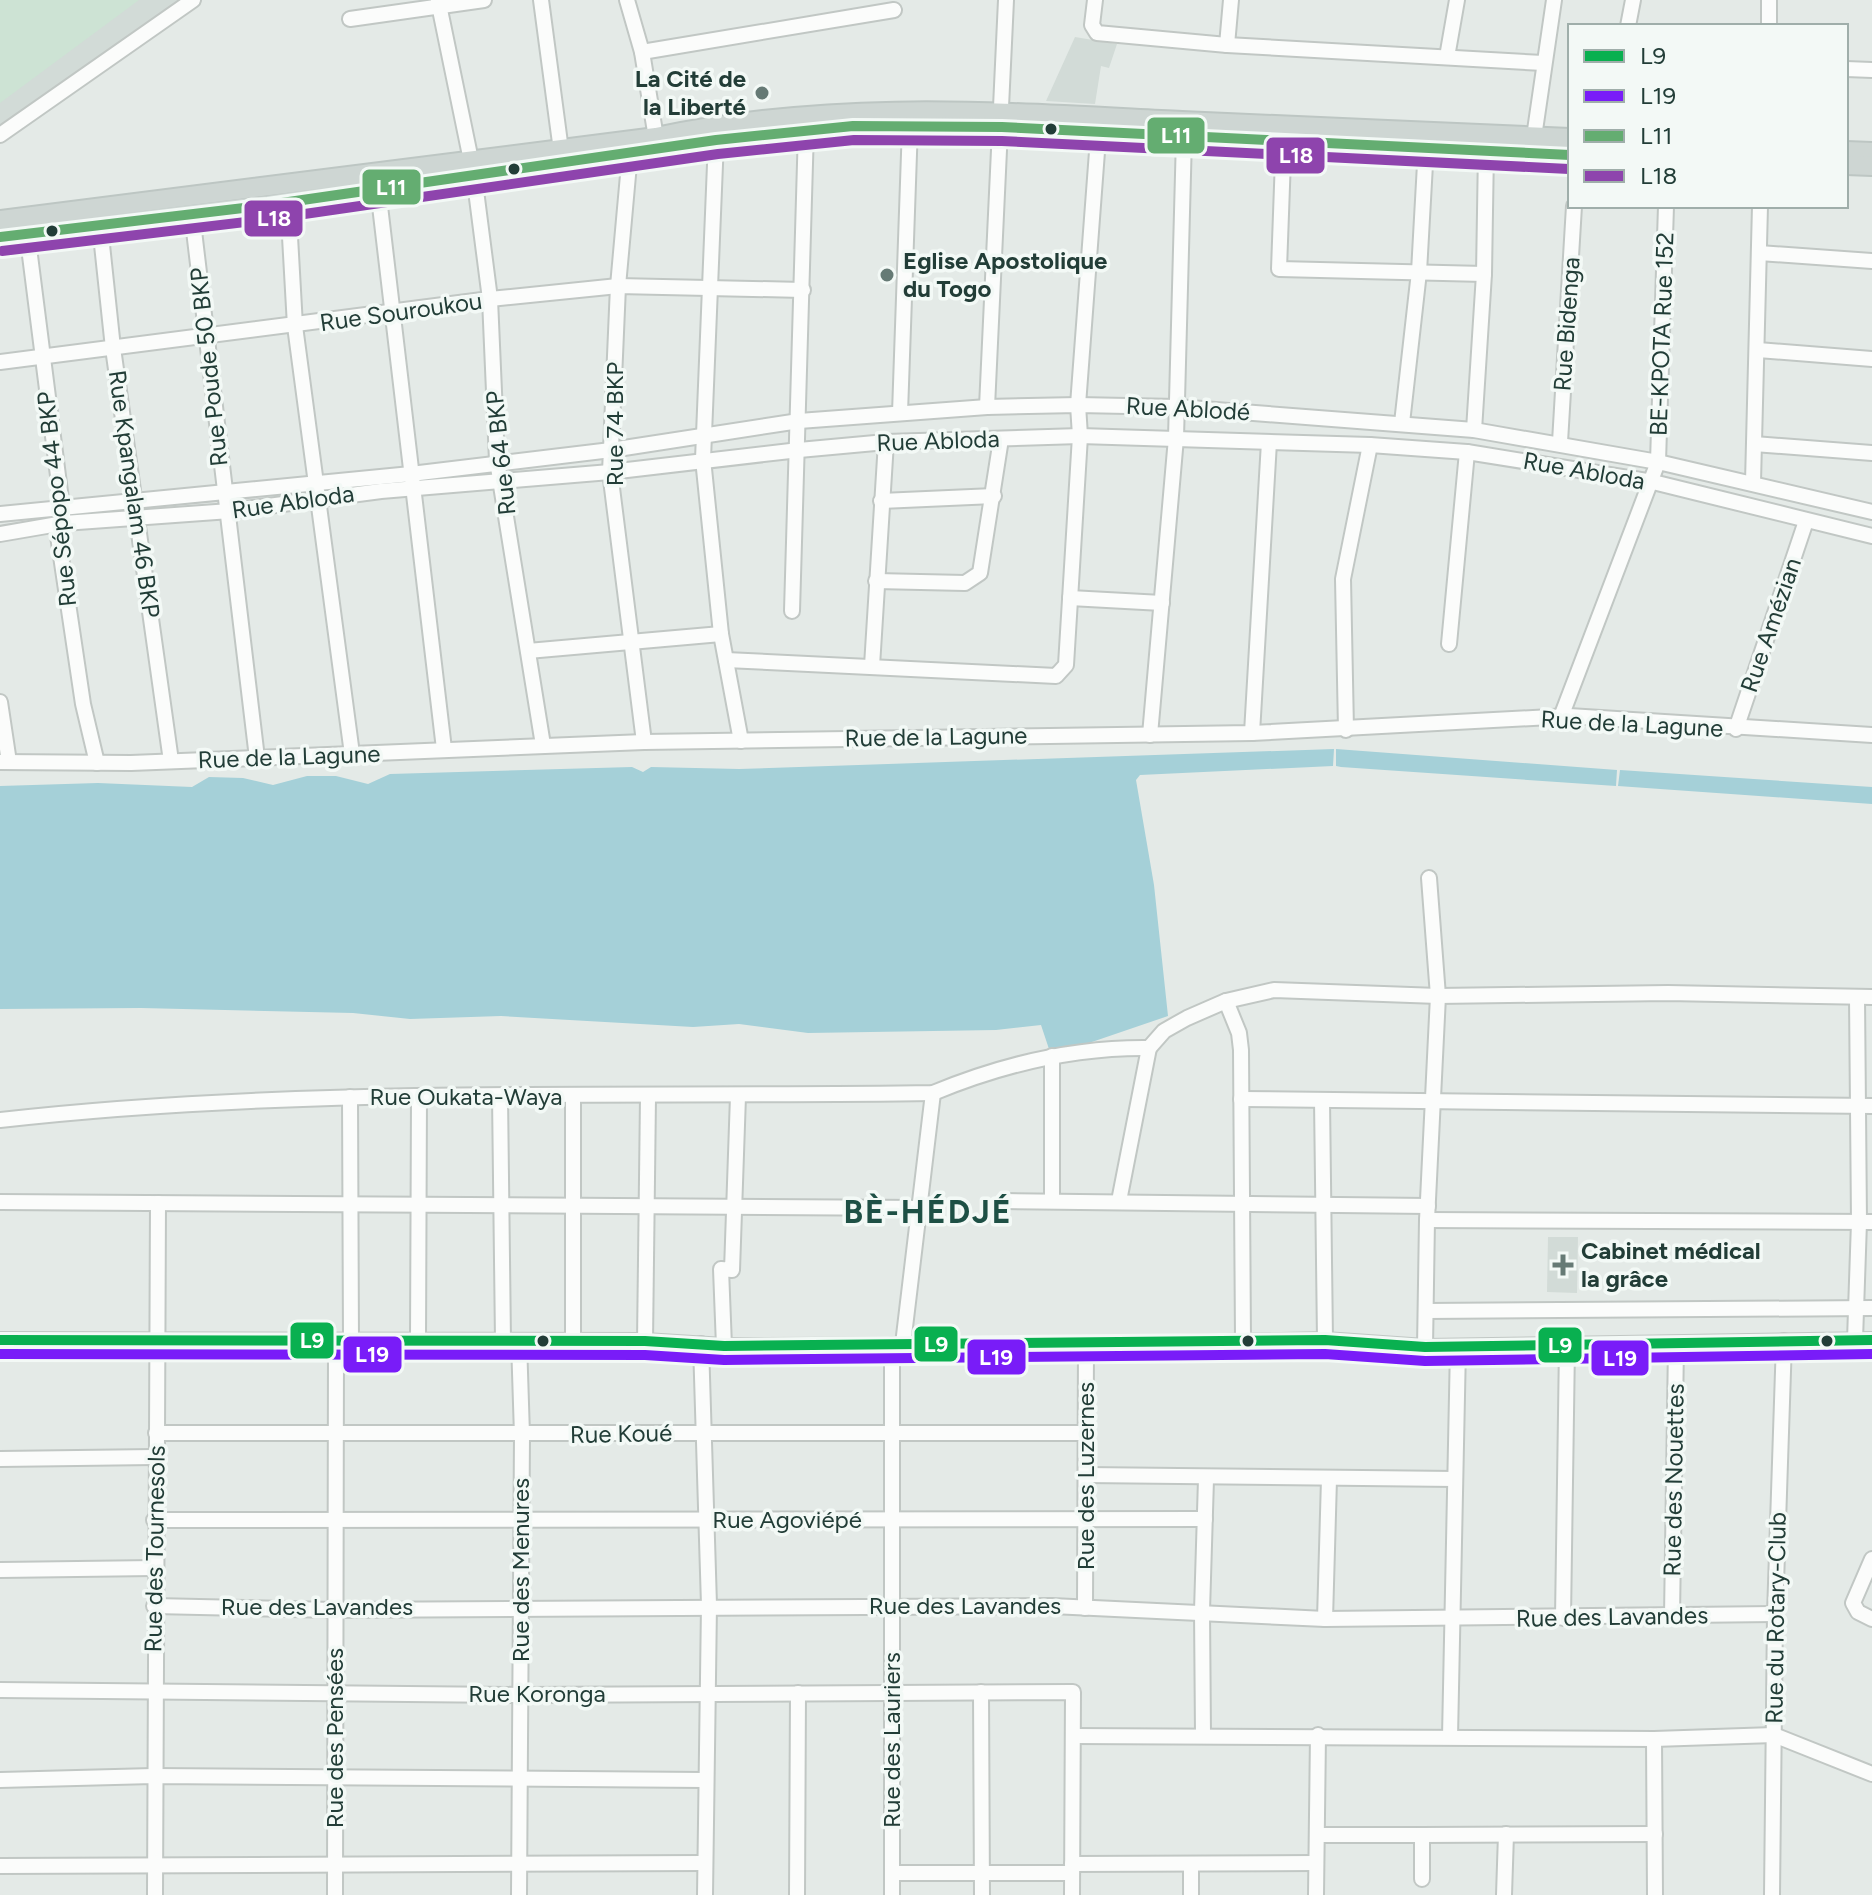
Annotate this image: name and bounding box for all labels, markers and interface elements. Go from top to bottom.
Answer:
legend [1568,24,1848,208]
text: L9 [1640,41,1666,70]
place label: La Cité de la Liberté [635,64,746,121]
text: L19 [1640,81,1676,110]
marker: La Cité de la Liberté [753,84,771,102]
line badge: L11 [1146,116,1206,155]
unlabelled marker [1043,121,1059,137]
text: L11 [1640,121,1672,150]
text: L11 [1161,122,1191,149]
line badge: L18 [1265,136,1326,175]
text: L18 [1279,142,1313,169]
unlabelled marker [506,161,522,177]
text: L18 [1640,161,1677,190]
line badge: L11 [361,168,422,206]
text: L11 [376,174,406,201]
line badge: L18 [243,199,304,238]
text: L18 [257,205,291,232]
unlabelled marker [44,223,60,239]
street label: BE-KPOTA Rue 152 [1643,231,1680,437]
place label: Eglise Apostolique du Togo [903,246,1107,303]
street label: Rue Bidenga [1547,256,1586,392]
street label: Rue Poude 50 BKP [184,266,233,468]
marker: Eglise Apostolique du Togo [878,266,896,284]
street label: Rue Souroukou [318,286,484,337]
street label: Rue 74 BKP [600,362,629,486]
street label: Rue Kpangalam 46 BKP [103,368,166,620]
street label: Rue 64 BKP [480,389,521,517]
street label: Rue Sépopo 44 BKP [31,390,82,608]
street label: Rue Ablodé [1125,391,1251,426]
street label: Rue Abloda [876,424,1000,457]
street label: Rue Abloda [1521,446,1647,495]
street label: Rue Abloda [230,479,356,524]
street label: Rue Amézian [1734,554,1807,696]
street label: Rue de la Lagune [1540,704,1724,743]
street label: Rue de la Lagune [844,720,1028,753]
street label: Rue de la Lagune [197,739,381,774]
street label: Rue Oukata-Waya [369,1082,563,1111]
district label: BÈ-HÉDJÉ [843,1193,1013,1231]
place label: Cabinet médical la grâce [1581,1236,1761,1293]
marker: Cabinet médical la grâce [1552,1254,1574,1276]
line badge: L9 [289,1321,335,1360]
line badge: L9 [913,1325,959,1363]
line badge: L9 [1537,1326,1583,1364]
text: L9 [300,1327,324,1354]
text: L9 [924,1331,948,1358]
text: L9 [1548,1332,1572,1359]
unlabelled marker [535,1333,551,1349]
unlabelled marker [1240,1333,1256,1349]
unlabelled marker [1819,1333,1835,1349]
line badge: L19 [342,1335,403,1374]
line badge: L19 [966,1338,1027,1376]
line badge: L19 [1590,1339,1650,1377]
text: L19 [355,1341,389,1368]
text: L19 [979,1344,1013,1371]
text: L19 [1603,1345,1637,1372]
street label: Rue des Luzernes [1071,1382,1100,1570]
street label: Rue des Nouettes [1657,1383,1690,1577]
street label: Rue Koué [570,1418,672,1449]
street label: Rue des Tournesols [138,1445,171,1653]
street label: Rue des Menures [506,1478,535,1662]
street label: Rue Agoviépé [712,1505,862,1534]
street label: Rue du Rotary-Club [1759,1512,1792,1724]
street label: Rue des Lavandes [869,1591,1061,1620]
street label: Rue des Lavandes [221,1592,413,1621]
street label: Rue des Lavandes [1516,1600,1708,1633]
street label: Rue des Pensées [320,1648,349,1828]
street label: Rue des Lauriers [877,1652,906,1828]
street label: Rue Koronga [468,1679,606,1708]

